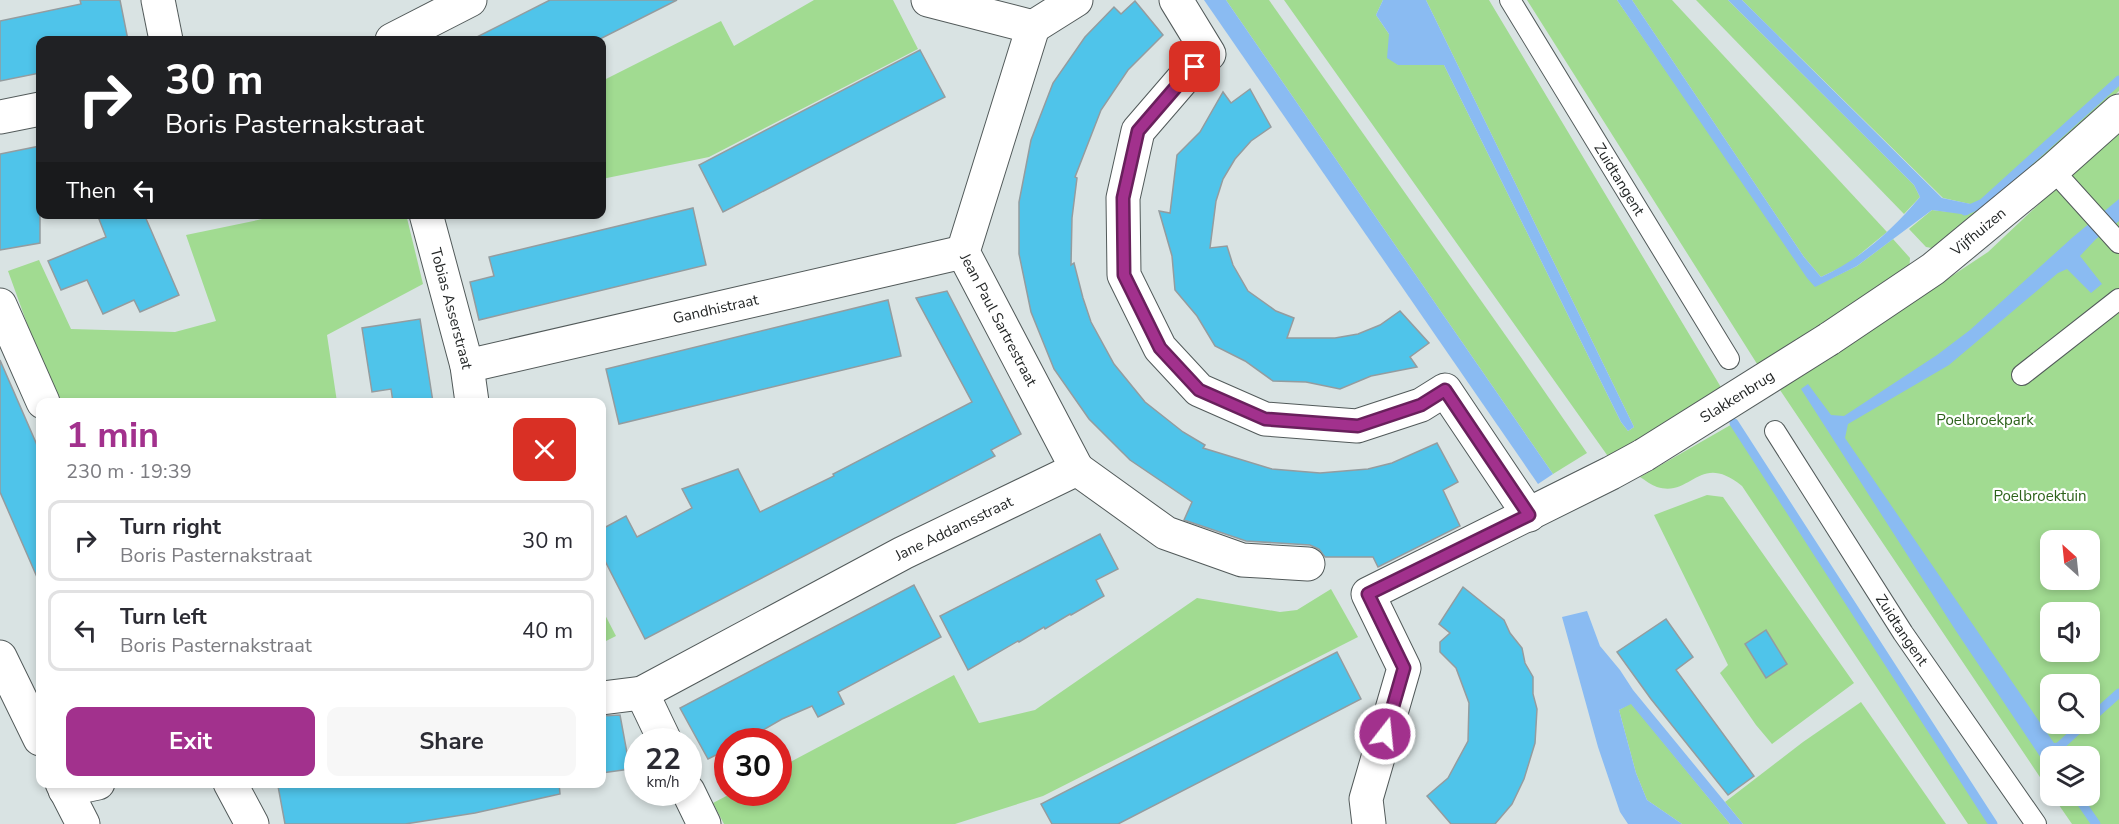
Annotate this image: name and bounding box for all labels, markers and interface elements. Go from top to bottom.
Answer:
pin [1169,41,1220,92]
icon: arrive [1178,50,1211,83]
text: 30 m [165,52,264,109]
icon: right [66,60,144,138]
text: Boris Pasternakstraat [165,106,424,143]
street label: Zuidtangent [1590,139,1650,220]
icon: left [128,174,161,207]
text: Then [66,176,116,206]
street label: Vijfhuizen [1946,203,2010,261]
street label: Tobias Asserstraat [426,246,477,371]
street label: Jean Paul Sartrestraat [955,249,1042,390]
street label: Gandhistraat [671,289,761,328]
street label: Slakkenbrug [1696,366,1778,427]
park label: Poelbroekpark [1936,410,2034,430]
text: 1 min [66,411,159,460]
button: close [513,418,576,481]
text: 230 m · 19:39 [66,458,192,485]
park label: Poelbroektuin [1993,486,2087,506]
street label: Jane Addamsstraat [891,491,1017,566]
text: Turn right [120,512,221,542]
icon: right [69,524,102,557]
text: 30 m [522,526,573,556]
north arrow [2040,530,2100,590]
map controls [2040,530,2100,806]
text: Boris Pasternakstraat [120,542,312,569]
street label: Zuidtangent [1871,591,1933,670]
text: Turn left [120,602,207,632]
button: sound [2040,602,2100,662]
icon: left [69,614,102,647]
text: 40 m [522,616,573,646]
text: Boris Pasternakstraat [120,632,312,659]
button: search [2040,674,2100,734]
position arrow [1353,702,1417,766]
button: Exit [66,707,315,776]
button: Share [327,707,576,776]
speed limit sign: 30 [714,728,792,806]
text: 22 [645,739,681,780]
button: layers [2040,746,2100,806]
text: km/h [646,772,680,792]

